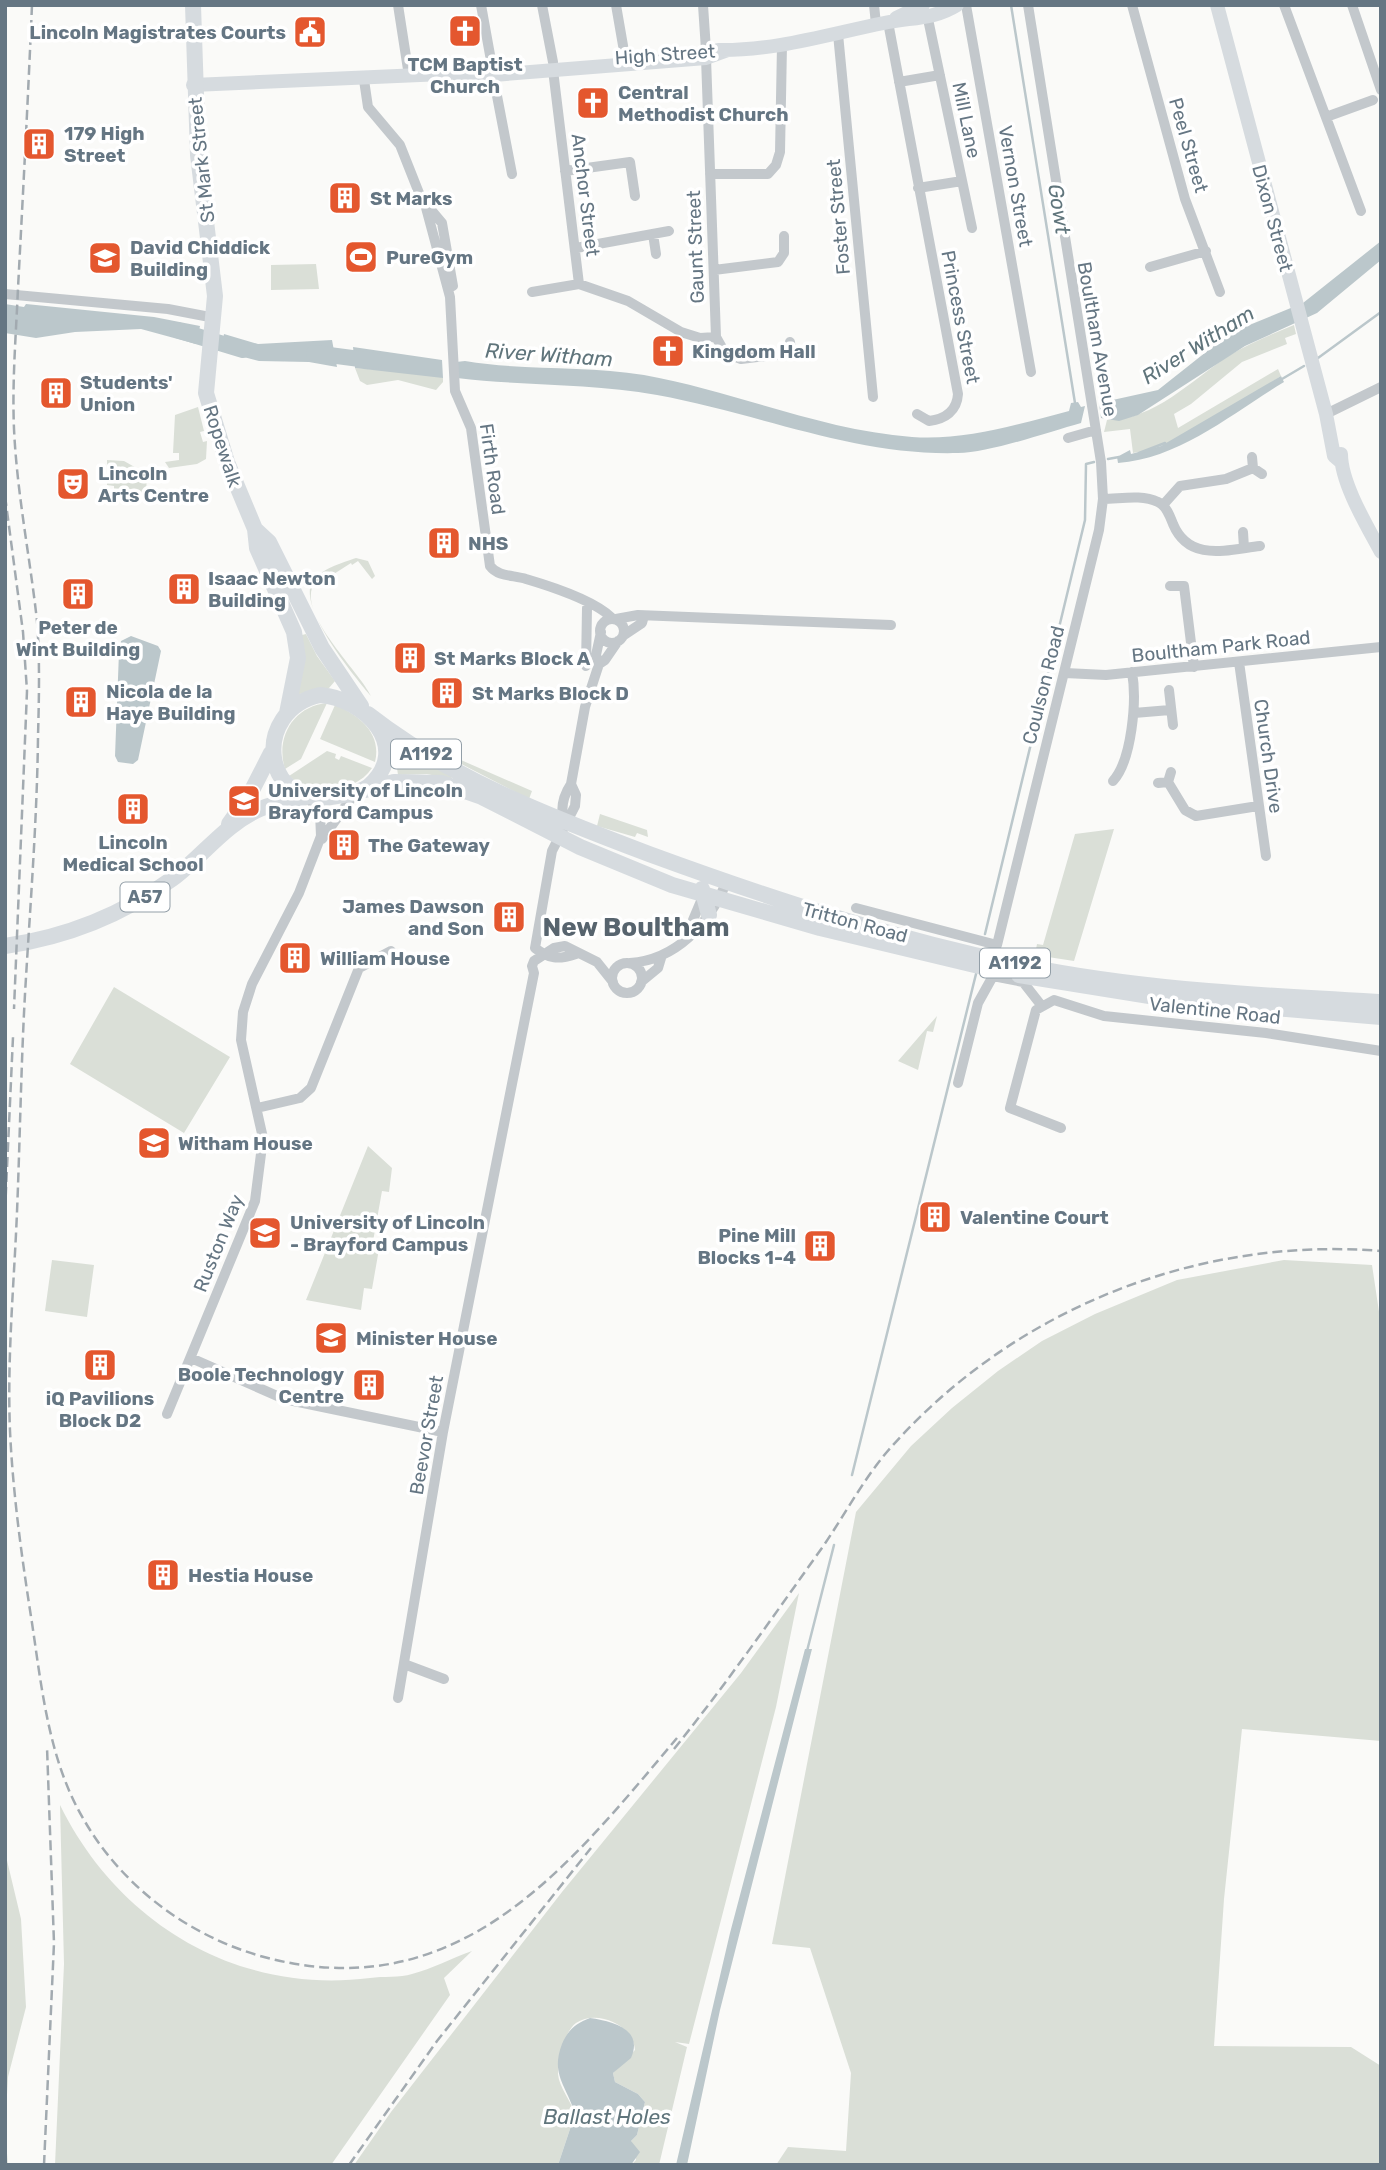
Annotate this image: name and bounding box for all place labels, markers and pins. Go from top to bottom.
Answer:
church icon: TCM Baptist Church [446,12,484,50]
public building icon: Lincoln Magistrates Courts [291,13,329,51]
place label: Lincoln Magistrates Courts [29,21,286,44]
place label: TCM Baptist Church [407,53,523,98]
place label: Central Methodist Church [618,81,789,126]
church icon: Central Methodist Church [574,84,612,122]
place label: 179 High Street [64,122,145,167]
building icon: 179 High Street [20,125,58,163]
building icon: St Marks [326,179,364,217]
place label: St Marks [370,187,453,210]
place label: David Chiddick Building [130,236,270,281]
sports icon: PureGym [342,238,380,276]
school or university icon: David Chiddick Building [86,239,124,277]
place label: PureGym [386,246,473,269]
church icon: Kingdom Hall [649,332,687,370]
place label: Kingdom Hall [692,340,816,363]
place label: Students' Union [80,371,173,416]
building icon: Students' Union [37,374,75,412]
place label: Lincoln Arts Centre [98,462,209,507]
theatre icon: Lincoln Arts Centre [54,465,92,503]
building icon: NHS [425,524,463,562]
place label: NHS [468,532,509,555]
place label: Isaac Newton Building [208,567,336,612]
building icon: Isaac Newton Building [165,570,203,608]
building icon: Peter de Wint Building [59,575,97,613]
place label: Peter de Wint Building [16,616,140,661]
building icon: St Marks Block A [391,639,429,677]
place label: St Marks Block A [434,647,591,670]
building icon: St Marks Block D [428,674,466,712]
place label: Nicola de la Haye Building [106,680,235,725]
place label: St Marks Block D [472,682,629,705]
building icon: Nicola de la Haye Building [62,683,100,721]
place label: University of Lincoln Brayford Campus [268,779,463,824]
school or university icon: University of Lincoln Brayford Campus [225,782,263,820]
building icon: Lincoln Medical School [114,790,152,828]
building icon: The Gateway [325,826,363,864]
place label: Lincoln Medical School [62,831,204,876]
place label: The Gateway [368,834,490,857]
place label: James Dawson and Son [342,895,484,940]
building icon: James Dawson and Son [490,898,528,936]
building icon: William House [276,939,314,977]
place label: William House [320,947,450,970]
school or university icon: Witham House [135,1124,173,1162]
place label: Witham House [178,1132,313,1155]
building icon: Valentine Court [916,1198,954,1236]
place label: Valentine Court [960,1206,1109,1229]
place label: University of Lincoln - Brayford Campus [290,1211,485,1256]
school or university icon: University of Lincoln - Brayford Campus [246,1214,284,1252]
place label: Pine Mill Blocks 1-4 [697,1224,796,1269]
building icon: Pine Mill Blocks 1-4 [801,1227,839,1265]
school or university icon: Minister House [312,1319,350,1357]
place label: Minister House [356,1327,497,1350]
building icon: iQ Pavilions Block D2 [81,1346,119,1384]
place label: Boole Technology Centre [178,1363,345,1408]
building icon: Boole Technology Centre [350,1366,388,1404]
place label: iQ Pavilions Block D2 [46,1387,154,1432]
building icon: Hestia House [144,1556,182,1594]
place label: Hestia House [188,1564,313,1587]

